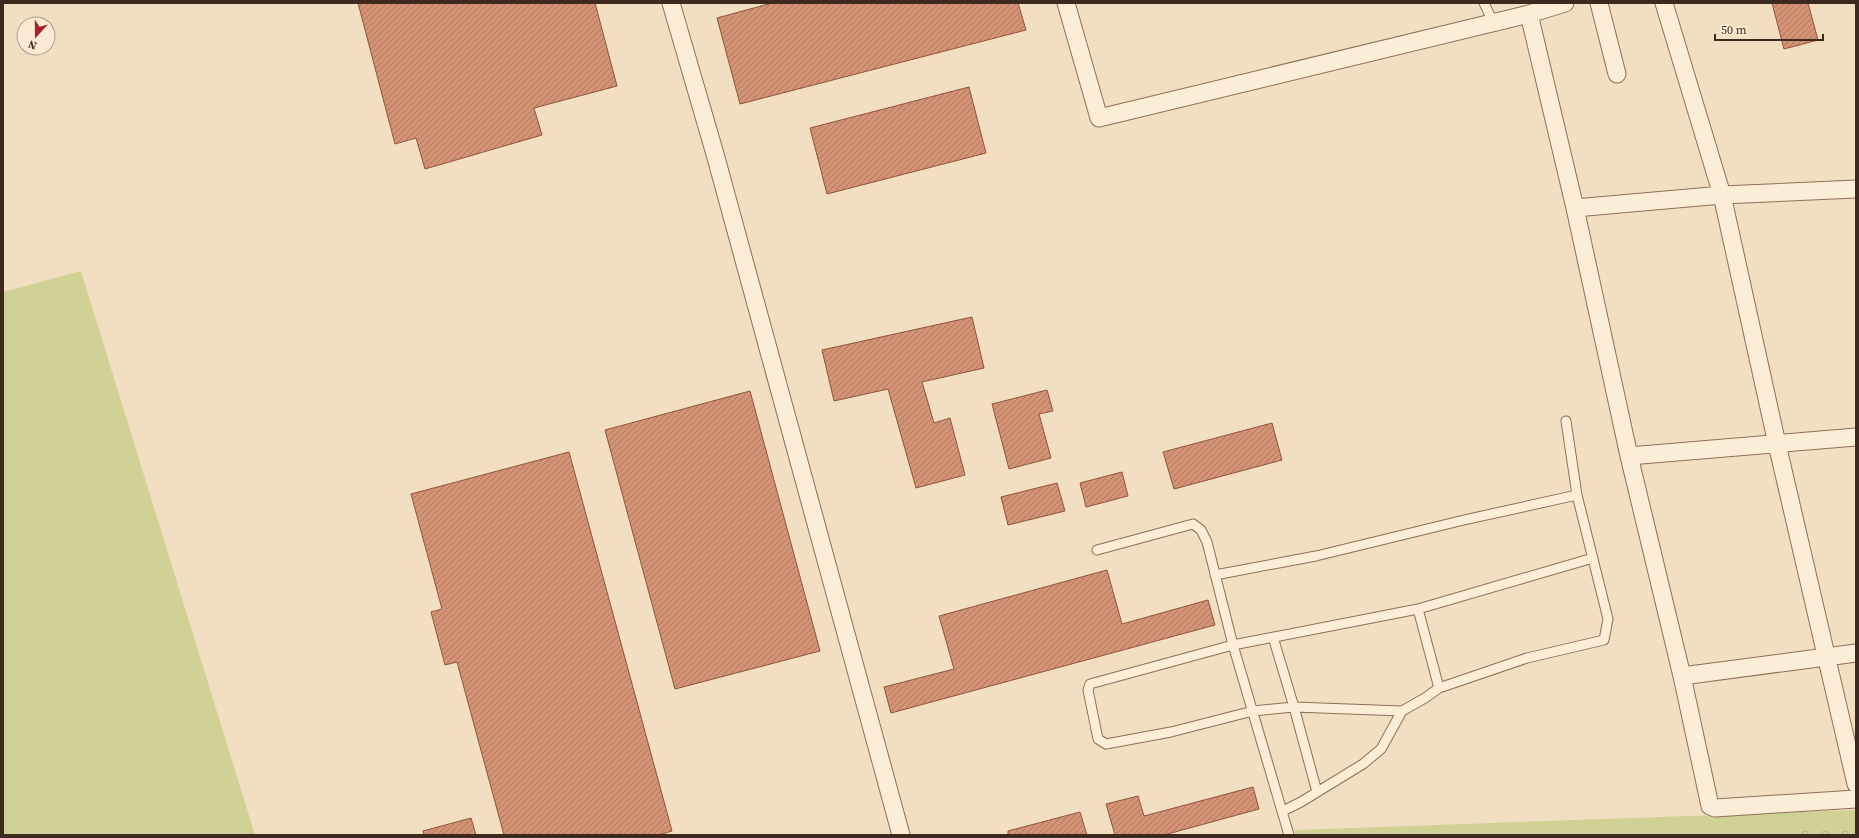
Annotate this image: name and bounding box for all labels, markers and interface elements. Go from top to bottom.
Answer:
north arrow [16,16,56,56]
scale bar [1715,16,1823,42]
text: 50 m [1721,22,1747,38]
text: N [26,36,39,53]

